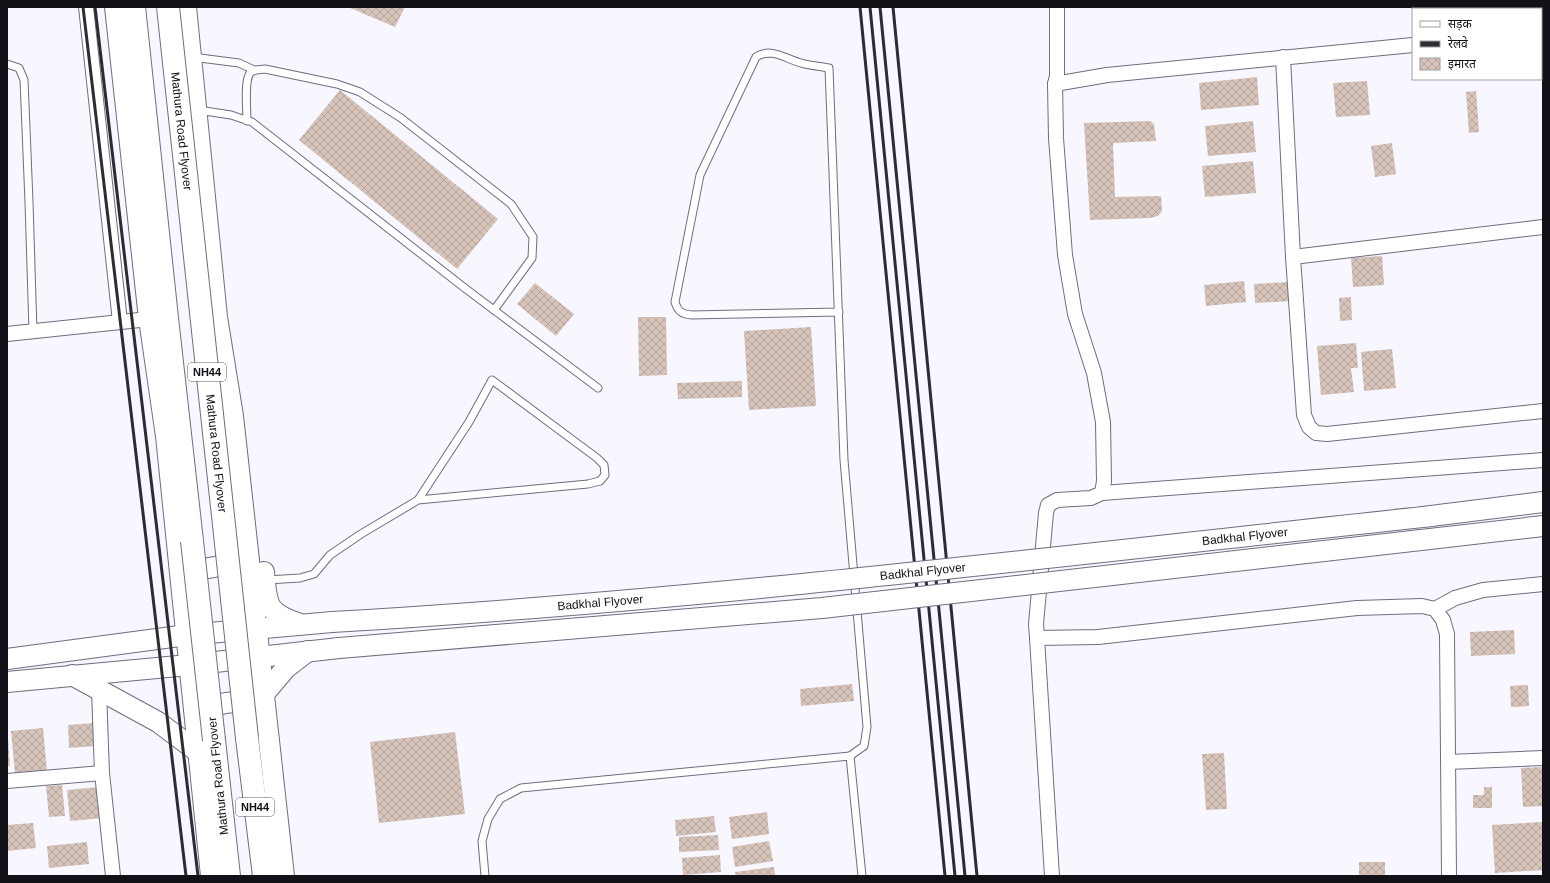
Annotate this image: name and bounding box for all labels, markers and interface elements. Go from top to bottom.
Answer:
legend [1412,8,1542,80]
text: सड़क [1448,17,1473,31]
text: रेलवे [1448,36,1468,51]
text: इमारत [1448,57,1477,71]
street label: Mathura Road Flyover [168,71,195,191]
road number: NH44 [188,363,226,381]
street label: Mathura Road Flyover [203,394,230,513]
street label: Badkhal Flyover [1201,525,1288,548]
street label: Badkhal Flyover [879,560,966,583]
street label: Badkhal Flyover [557,592,644,613]
street label: Mathura Road Flyover [205,716,231,836]
road number: NH44 [236,798,274,816]

